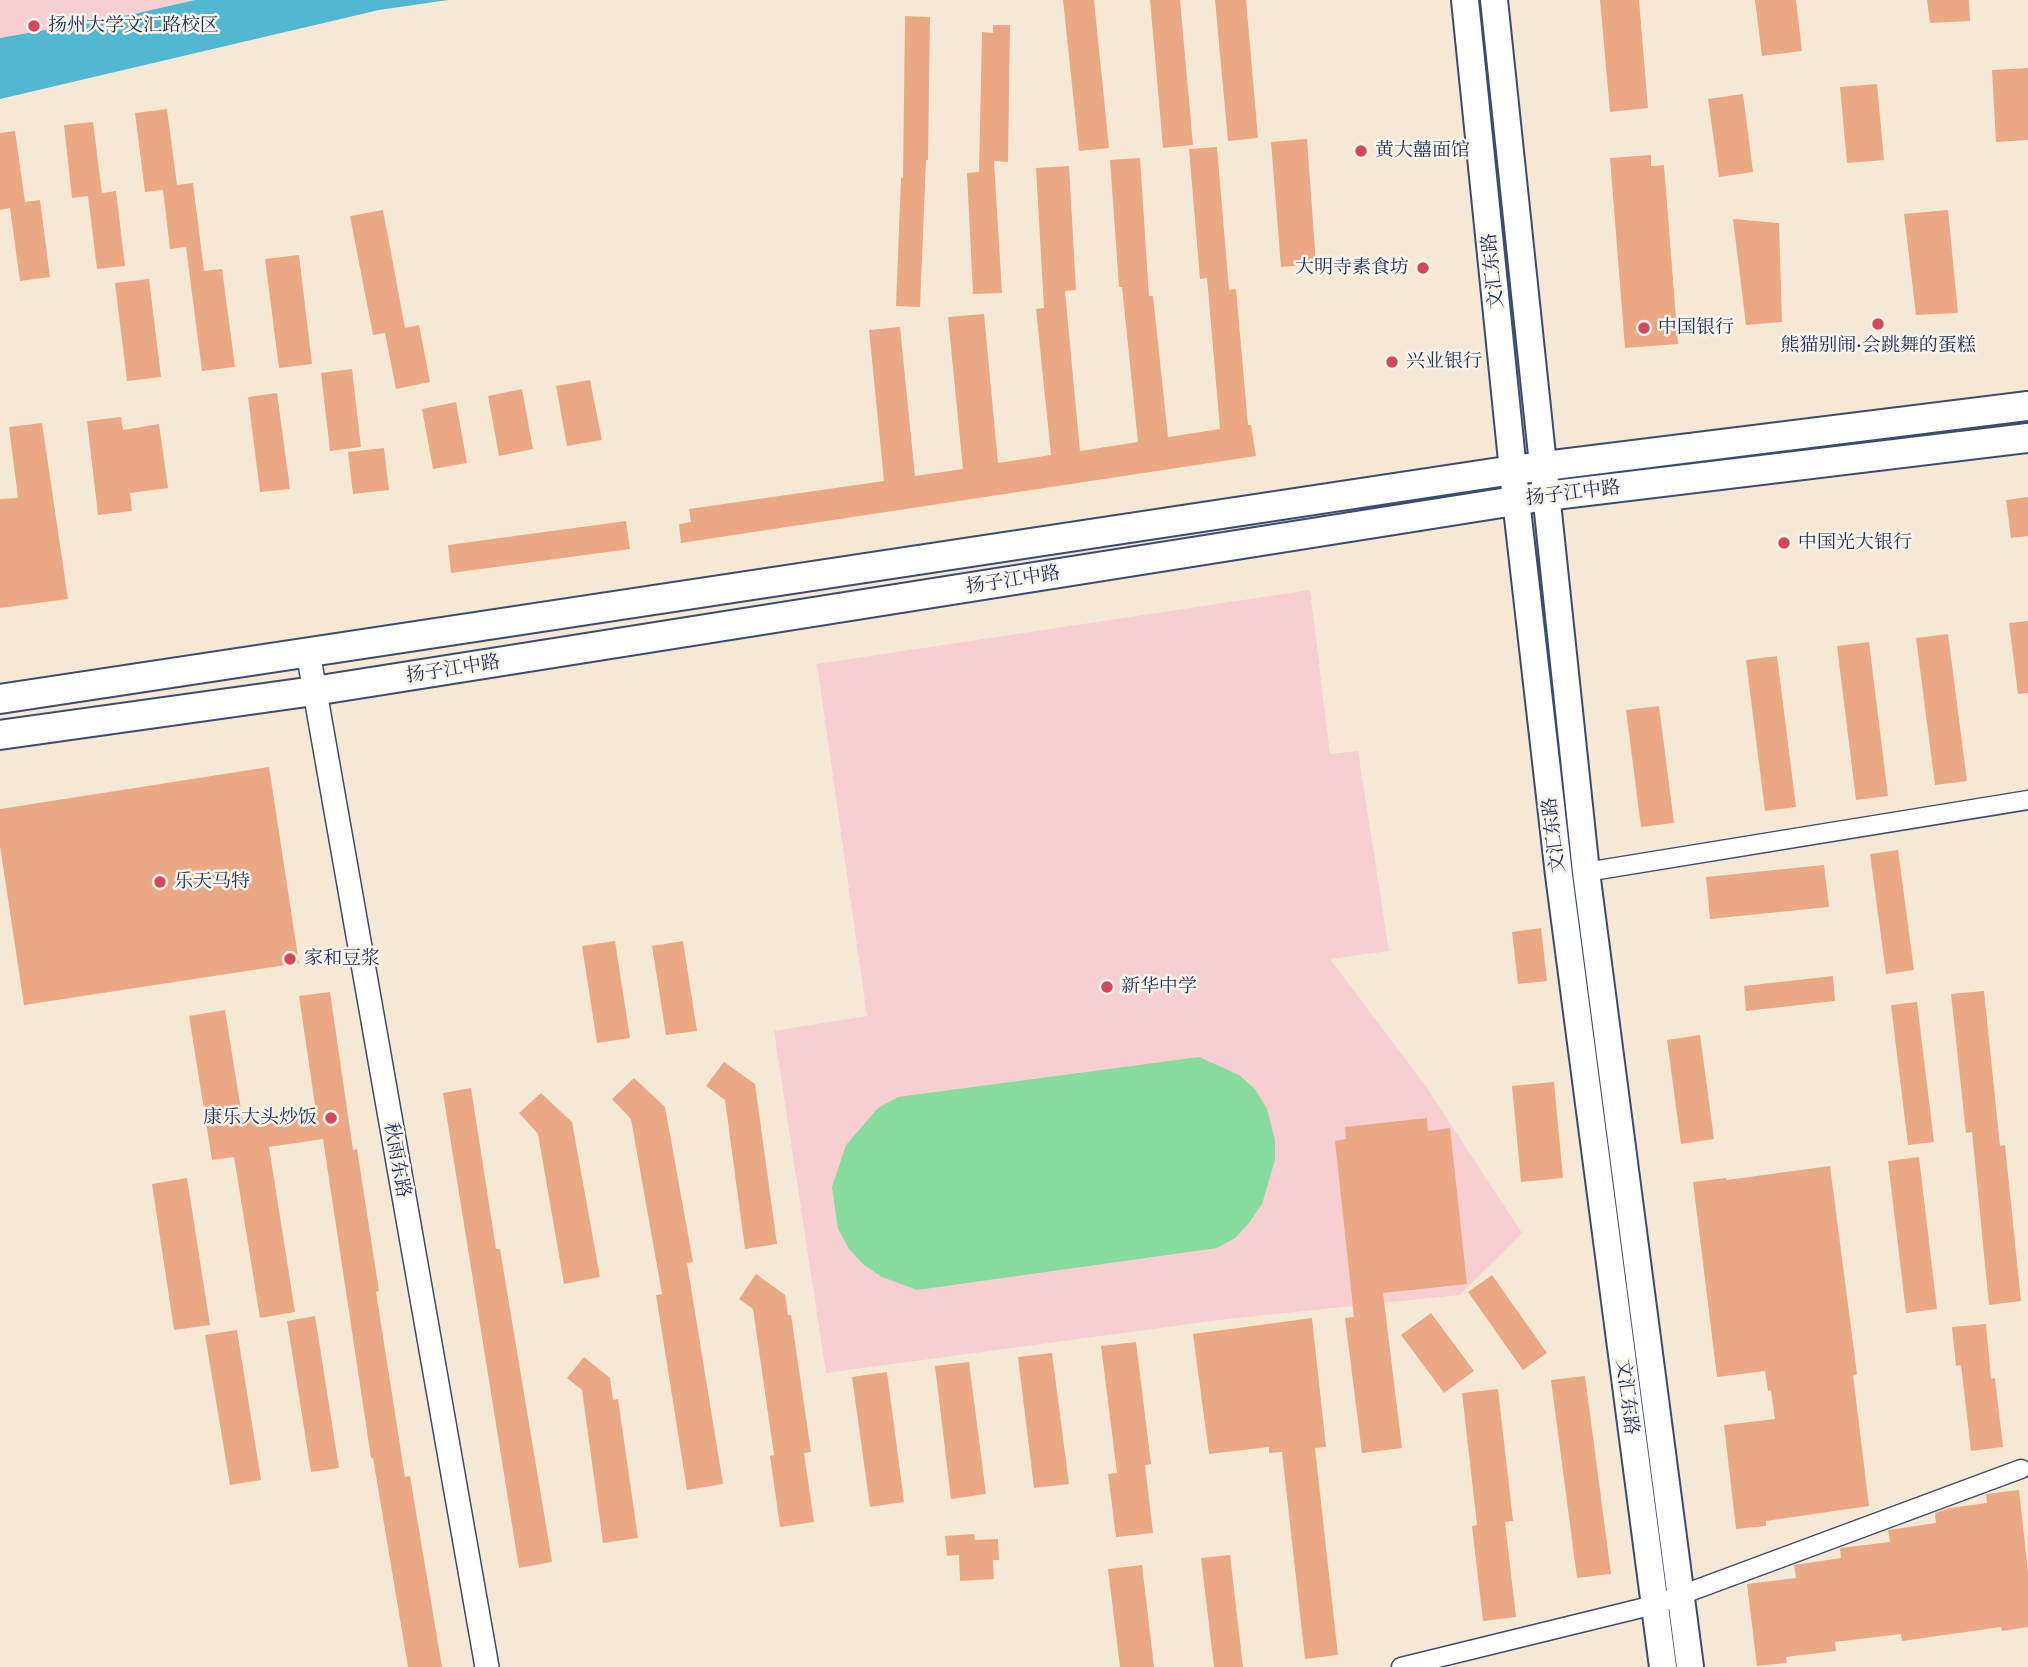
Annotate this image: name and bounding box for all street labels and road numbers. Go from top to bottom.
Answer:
street label: 文汇东路 [1478,232,1508,310]
street label: 扬子江中路 [1524,476,1622,510]
street label: 扬子江中路 [964,561,1062,599]
street label: 扬子江中路 [404,650,502,688]
street label: 文汇东路 [1538,796,1570,874]
street label: 秋雨东路 [379,1121,415,1199]
street label: 文汇东路 [1611,1358,1643,1436]

